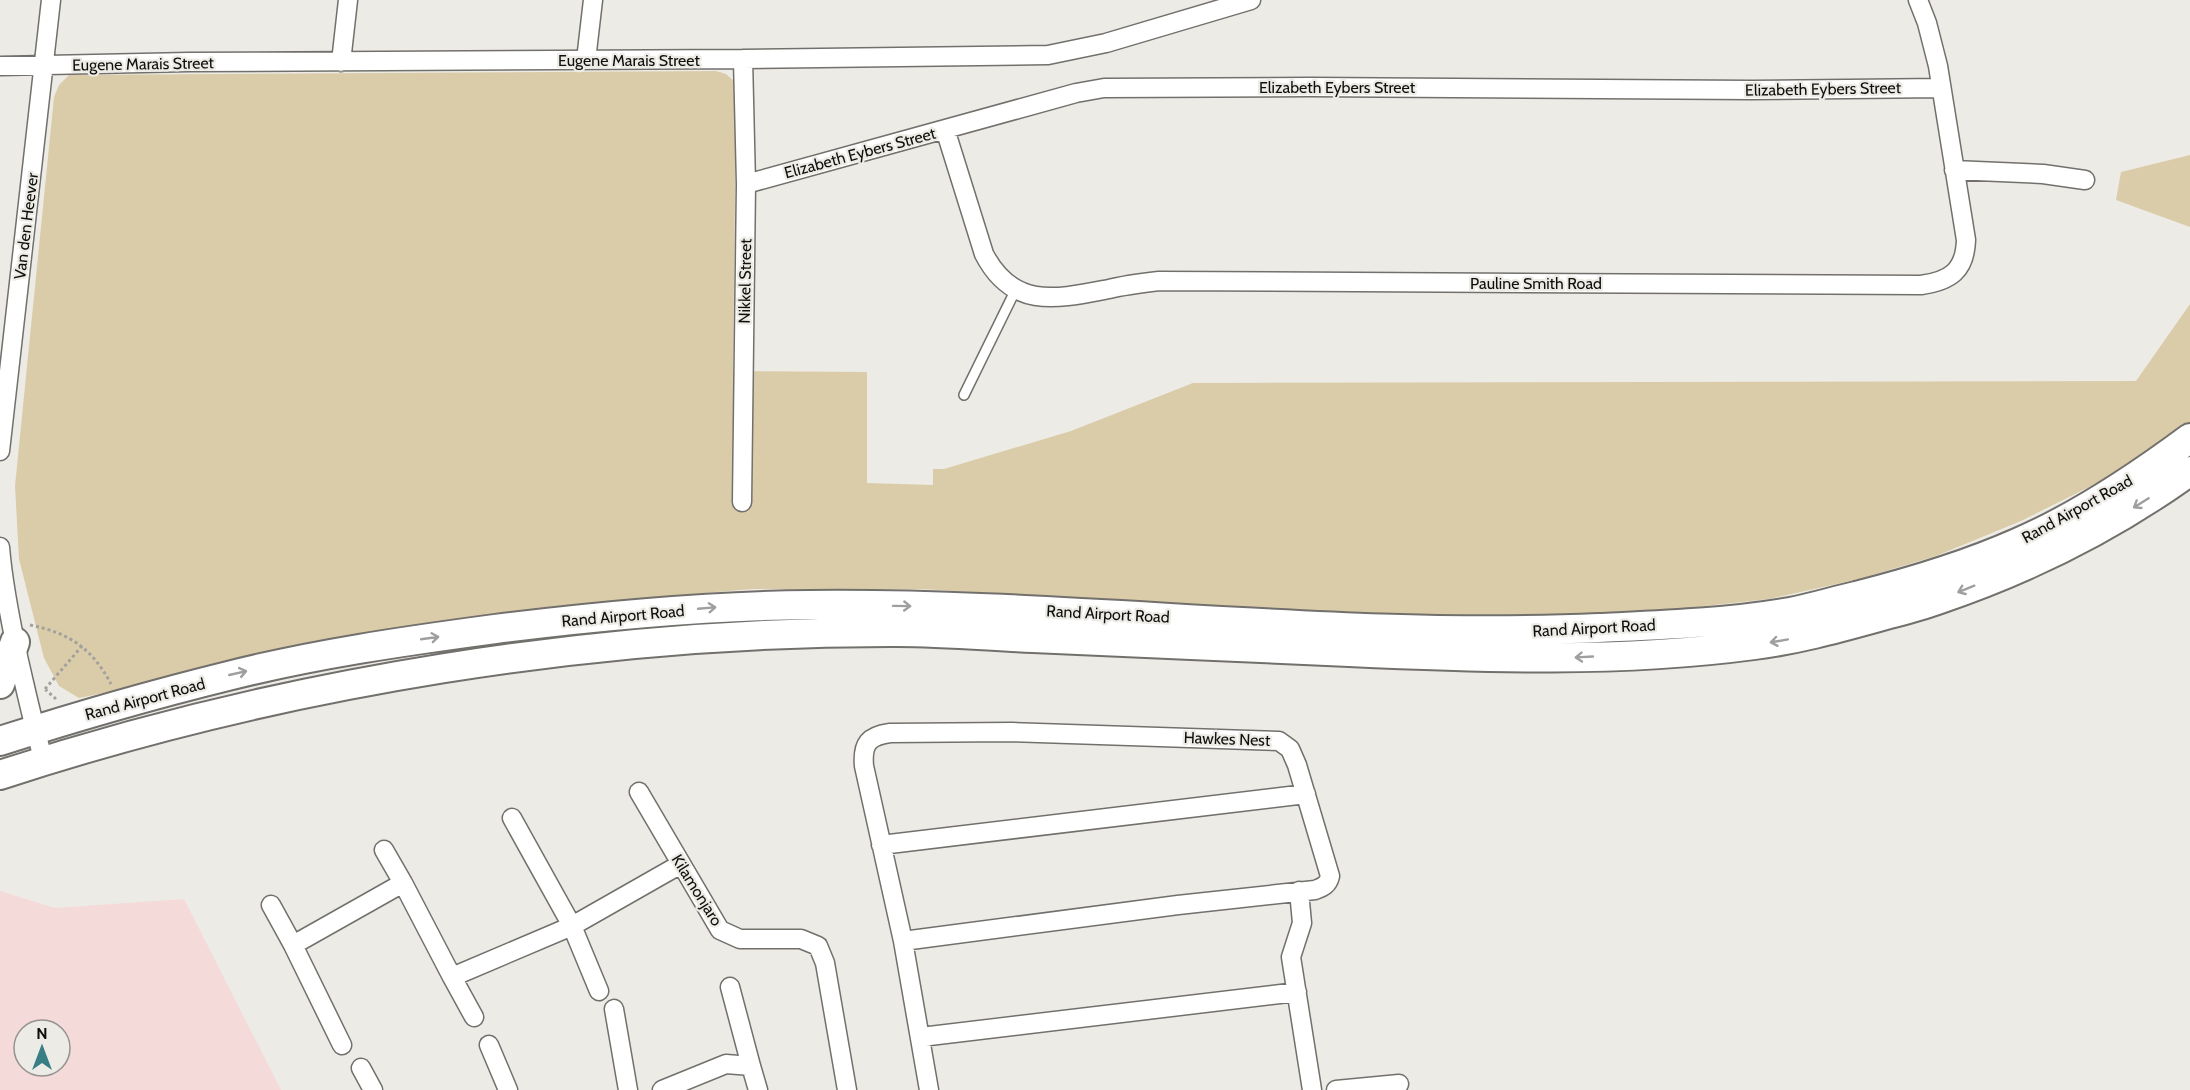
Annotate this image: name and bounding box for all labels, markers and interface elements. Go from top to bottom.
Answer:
street label: Eugene Marais Street [558,51,700,70]
street label: Eugene Marais Street [72,53,215,75]
street label: Elizabeth Eybers Street [1259,78,1416,97]
street label: Elizabeth Eybers Street [1745,78,1902,100]
street label: Elizabeth Eybers Street [782,123,938,182]
street label: Van den Heever [10,171,42,280]
street label: Nikkel Street [735,238,755,324]
street label: Pauline Smith Road [1470,274,1602,293]
street label: Rand Airport Road [2018,471,2136,547]
one-way arrow [2133,498,2150,510]
one-way arrow [1957,584,1976,595]
one-way arrow [891,600,911,612]
street label: Rand Airport Road [561,601,685,631]
street label: Rand Airport Road [1046,601,1170,627]
one-way arrow [696,602,716,613]
street label: Rand Airport Road [1532,615,1656,641]
one-way arrow [419,632,439,643]
one-way arrow [1769,636,1789,647]
one-way arrow [1575,651,1595,662]
one-way arrow [228,667,247,679]
street label: Rand Airport Road [83,674,207,724]
street label: Hawkes Nest [1183,728,1271,750]
street label: Kilamonjaro [668,851,727,929]
north arrow [12,1018,72,1078]
text: N [36,1024,48,1043]

